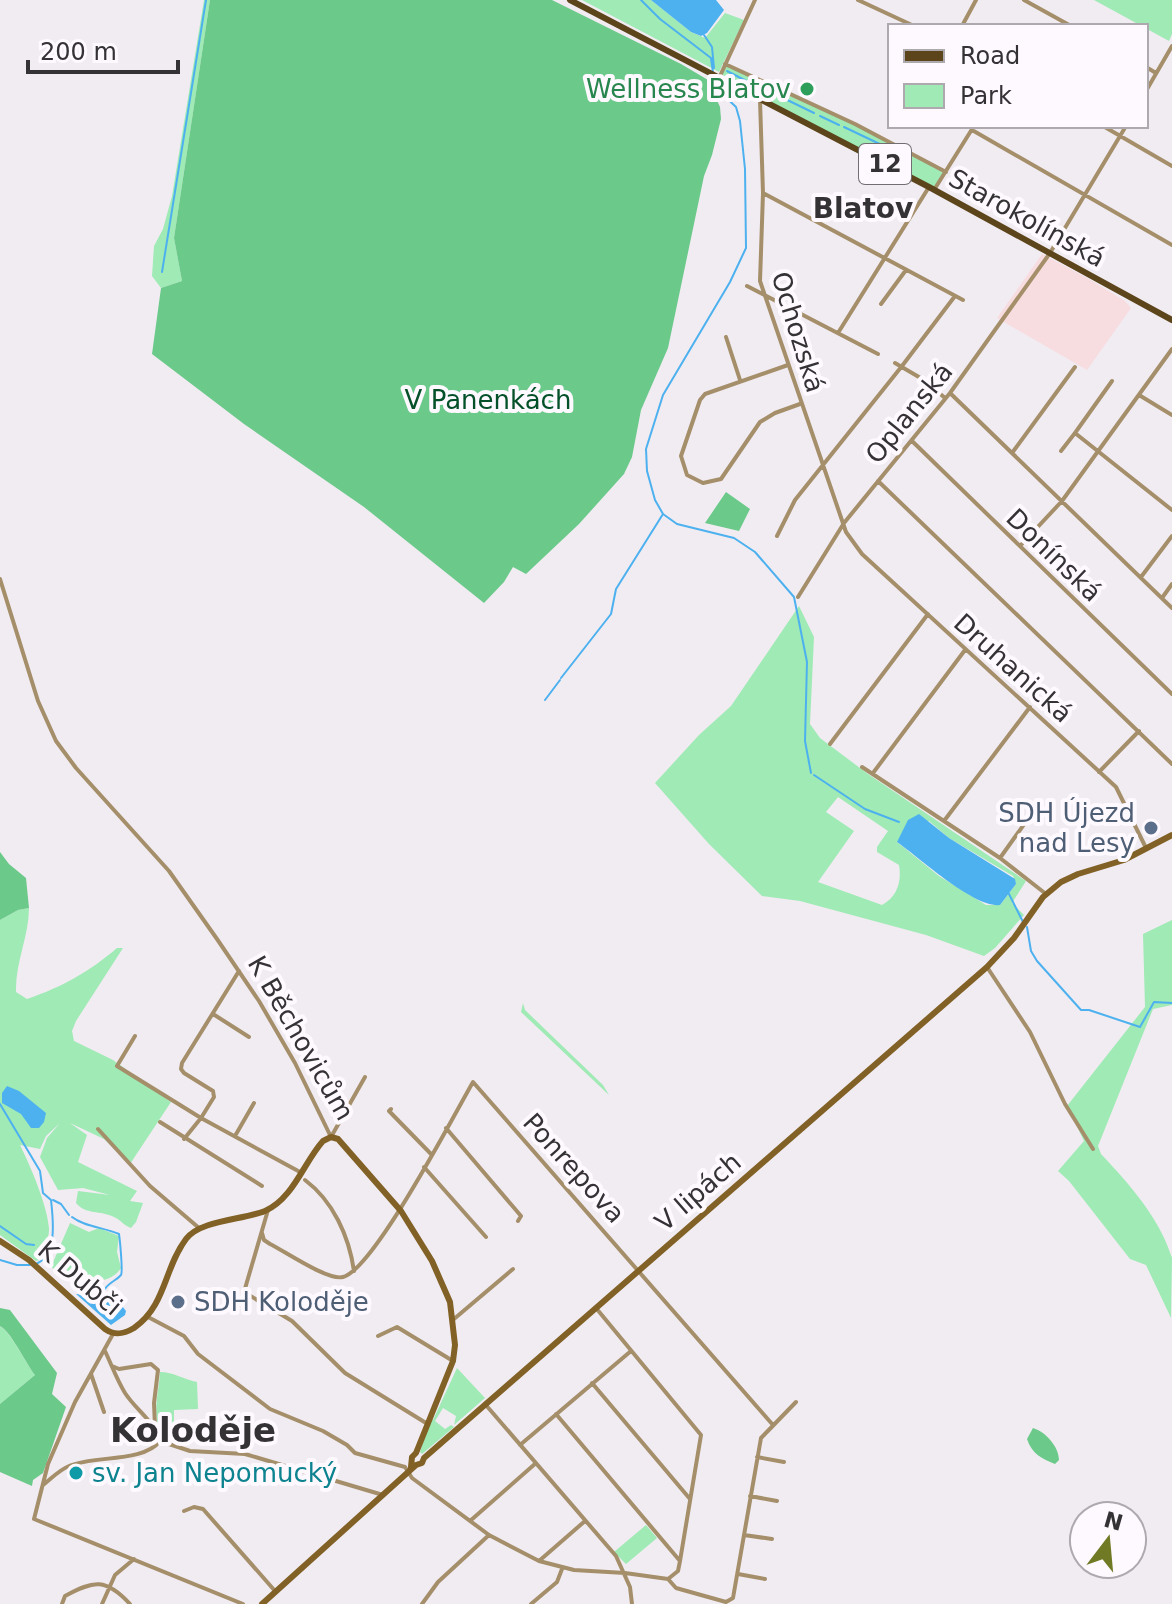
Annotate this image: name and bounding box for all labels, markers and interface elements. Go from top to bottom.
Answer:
scale bar [28,24,178,74]
legend [888,24,1148,128]
text: 200 m [40,38,117,66]
text: Road [960,42,1020,70]
place label: Wellness Blatov [586,74,791,104]
marker: Wellness Blatov [798,80,816,98]
text: Park [960,82,1012,110]
road number: 12 [859,144,911,184]
street label: Starokolínská [944,163,1110,273]
district label: Blatov [813,192,913,225]
street label: Ochozská [765,268,831,396]
street label: Oplanská [859,357,959,469]
park label: V Panenkách [405,385,571,415]
street label: Donínská [1000,502,1108,608]
street label: Druhanická [948,607,1078,729]
place label: SDH Újezd nad Lesy [998,797,1135,858]
marker: SDH Újezd nad Lesy [1142,819,1160,837]
street label: K Běchovicům [242,951,360,1125]
street label: Ponrepova [517,1107,631,1229]
street label: V lipách [649,1147,747,1237]
street label: K Dubči [32,1234,128,1322]
place label: SDH Koloděje [194,1287,369,1317]
marker: SDH Koloděje [169,1293,187,1311]
district label: Koloděje [110,1410,276,1450]
place label: sv. Jan Nepomucký [92,1458,337,1488]
marker: sv. Jan Nepomucký [67,1464,85,1482]
north arrow [1068,1500,1148,1580]
text: N [1101,1507,1126,1536]

